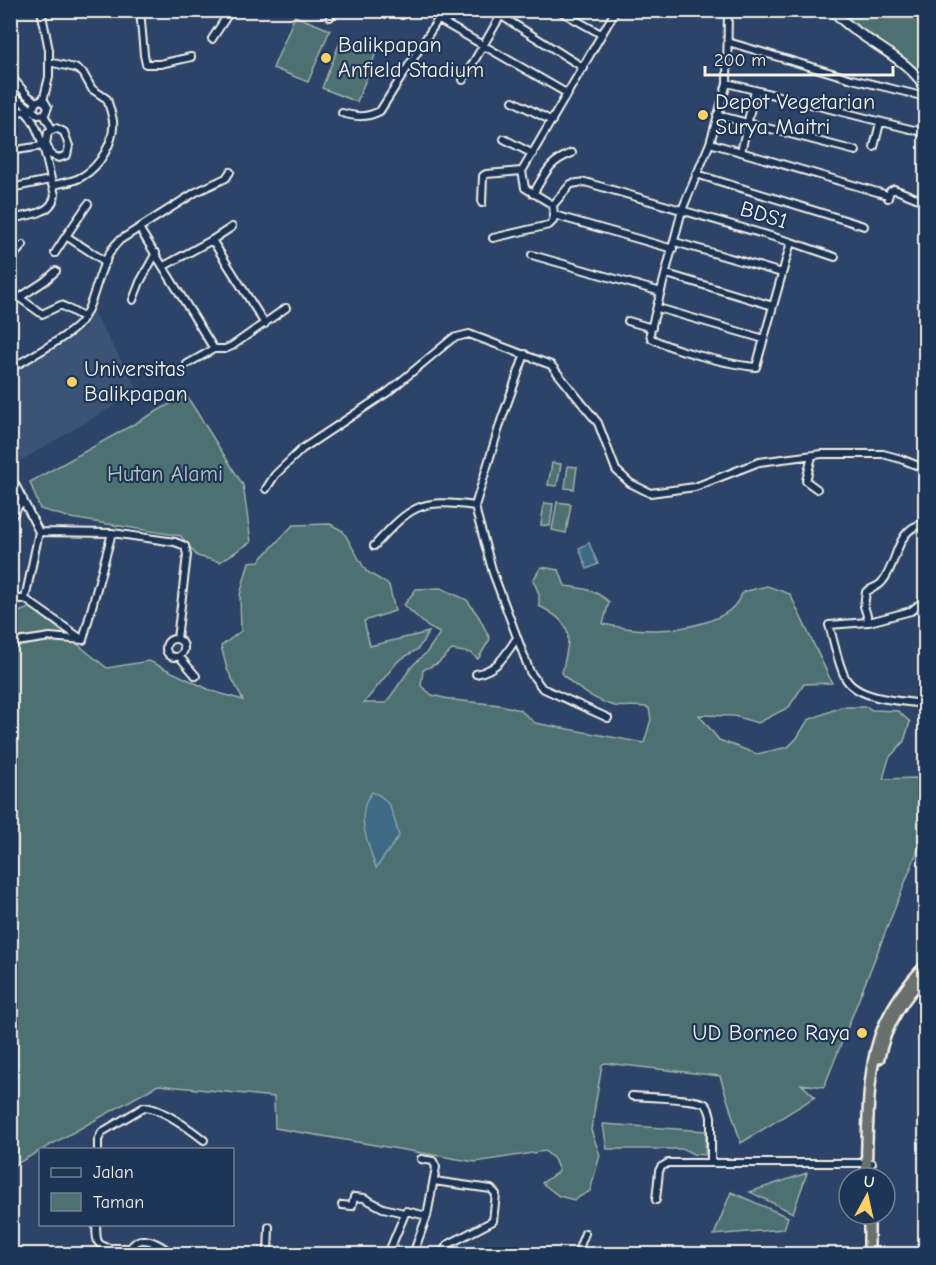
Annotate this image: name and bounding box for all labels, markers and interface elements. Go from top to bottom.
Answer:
place label: Balikpapan Anfield Stadium [338,32,484,83]
scale bar [705,39,892,77]
text: 200 m [714,50,766,71]
marker: Balikpapan Anfield Stadium [319,51,333,65]
place label: Depot Vegetarian Surya Maitri [715,89,875,140]
marker: Depot Vegetarian Surya Maitri [696,108,710,122]
street label: BDS1 [737,196,791,234]
place label: Universitas Balikpapan [84,356,188,407]
marker: Universitas Balikpapan [65,375,79,389]
park label: Hutan Alami [107,461,223,487]
place label: UD Borneo Raya [692,1020,850,1046]
marker: UD Borneo Raya [855,1026,869,1040]
legend [39,1148,234,1226]
text: Jalan [93,1162,134,1183]
north arrow [837,1166,897,1226]
text: U [862,1172,876,1192]
text: Taman [93,1192,144,1213]

